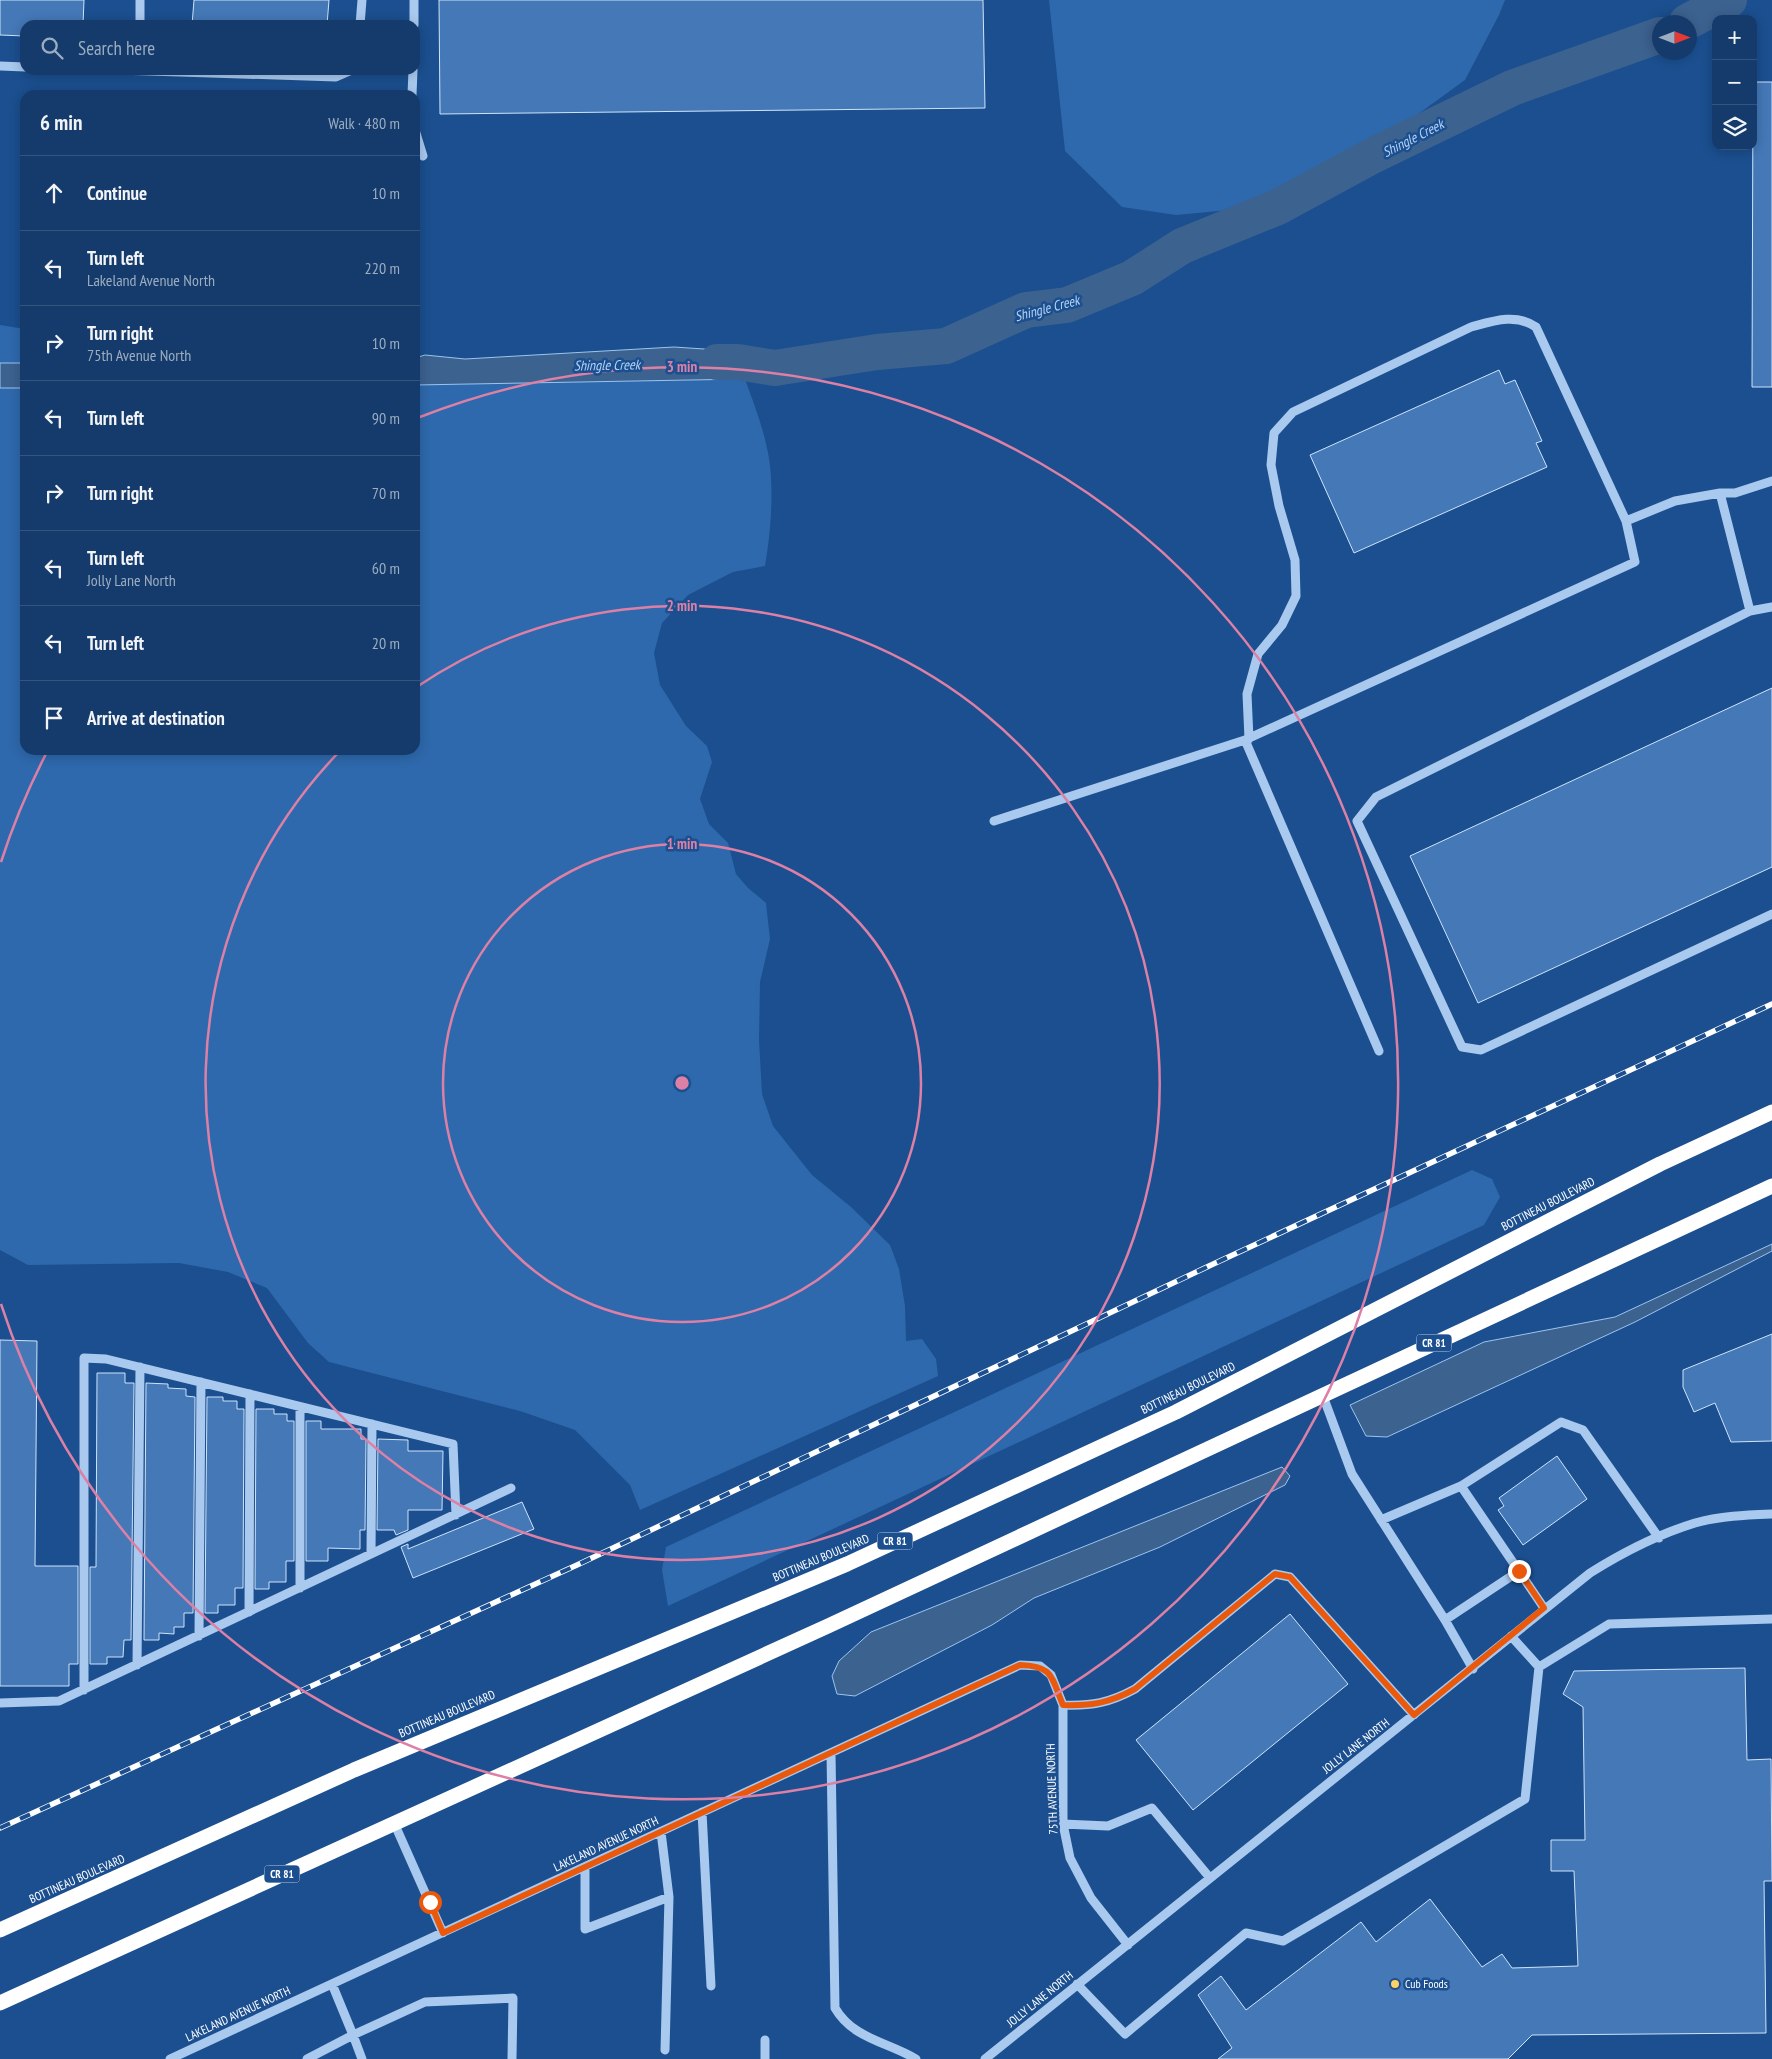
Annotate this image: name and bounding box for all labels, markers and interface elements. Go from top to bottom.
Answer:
north arrow [1652,15,1697,60]
map controls [1712,15,1757,150]
button: + [1712,15,1757,60]
search box [20,20,420,75]
icon: search [38,34,66,62]
text: Search here [78,36,155,60]
button: − [1712,60,1757,105]
button: layers [1712,105,1757,150]
text: 6 min [40,109,82,136]
text: Walk · 480 m [328,113,400,133]
water label: Shingle Creek [1379,114,1448,161]
icon: ahead [40,179,68,207]
text: Continue [87,181,147,205]
text: 10 m [372,183,400,203]
text: Turn left [87,246,144,270]
icon: left [40,254,68,282]
text: 220 m [365,258,400,278]
text: Lakeland Avenue North [87,270,215,290]
water label: Shingle Creek [1013,290,1083,325]
text: Turn right [87,321,153,345]
icon: right [40,329,68,357]
text: 10 m [372,333,400,353]
text: 75th Avenue North [87,345,191,365]
water label: Shingle Creek [574,355,642,375]
text: 3 min [667,357,697,376]
icon: left [40,404,68,432]
text: Turn left [87,406,144,430]
text: 90 m [372,408,400,428]
icon: right [40,479,68,507]
text: Turn right [87,481,153,505]
text: 70 m [372,483,400,503]
text: Turn left [87,546,144,570]
icon: left [40,554,68,582]
text: 60 m [372,558,400,578]
text: Jolly Lane North [87,570,176,590]
text: 2 min [667,596,697,615]
icon: left [40,629,68,657]
text: Turn left [87,631,144,655]
text: 20 m [372,633,400,653]
icon: arrive [40,704,68,732]
text: Arrive at destination [87,706,225,730]
text: 1 min [667,834,697,853]
centre of rings [673,1074,691,1092]
street label: BOTTINEAU BOULEVARD [1498,1173,1597,1234]
road number: CR 81 [1416,1335,1452,1352]
street label: BOTTINEAU BOULEVARD [1138,1358,1237,1417]
street label: BOTTINEAU BOULEVARD [770,1530,871,1585]
road number: CR 81 [878,1532,912,1550]
route end [1508,1560,1531,1583]
street label: BOTTINEAU BOULEVARD [396,1686,497,1741]
street label: JOLLY LANE NORTH [1318,1715,1392,1777]
street label: 75TH AVENUE NORTH [1042,1743,1061,1835]
street label: LAKELAND AVENUE NORTH [551,1813,661,1874]
street label: BOTTINEAU BOULEVARD [27,1851,127,1906]
road number: CR 81 [264,1866,300,1882]
route start [419,1891,442,1914]
street label: JOLLY LANE NORTH [1003,1967,1076,2031]
place label: Cub Foods [1405,1976,1448,1991]
marker: Cub Foods [1389,1978,1401,1990]
street label: LAKELAND AVENUE NORTH [183,1983,293,2044]

